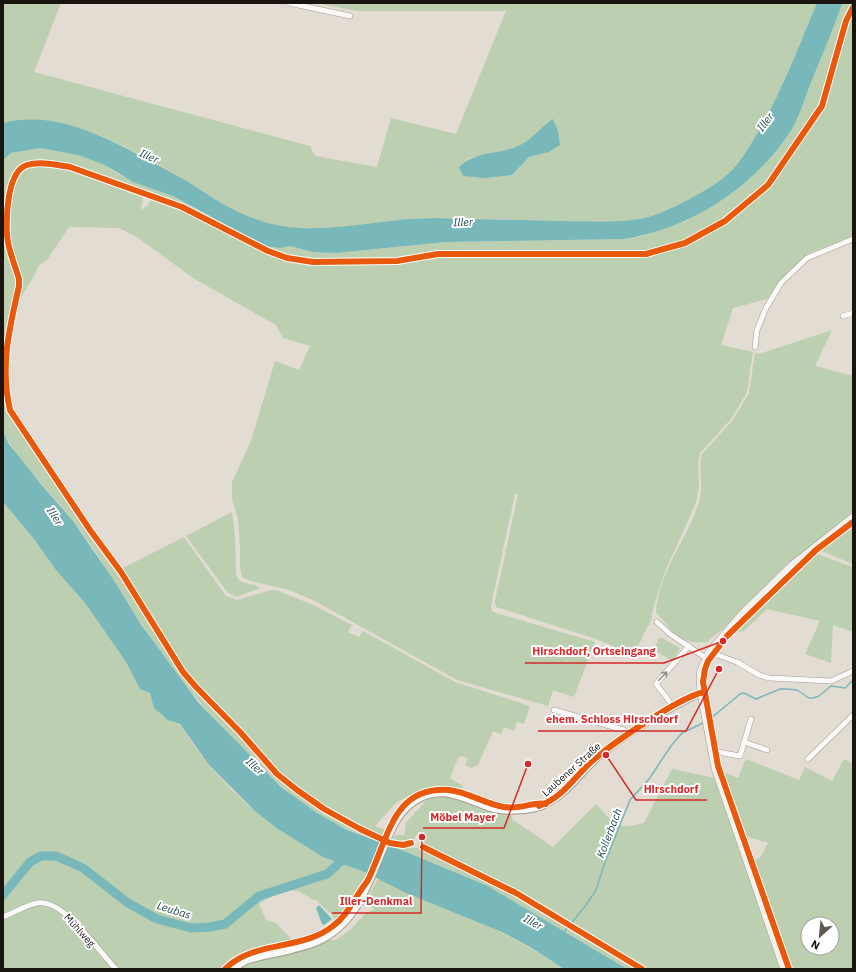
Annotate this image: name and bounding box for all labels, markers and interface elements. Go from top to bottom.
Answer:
water label: Iller [754,109,777,134]
water label: Iller [137,146,162,167]
water label: Iller [453,215,474,229]
water label: Iller [44,504,67,529]
callout: Hirschdorf, Ortseingang [525,640,664,663]
text: Hirschdorf, Ortseingang [532,644,657,658]
one-way arrow [658,671,668,681]
callout: ehem. Schloss Hirschdorf [538,708,686,731]
text: ehem. Schloss Hirschdorf [546,712,678,726]
street label: Laubener Straße [539,739,604,799]
water label: Iller [243,754,268,778]
callout: Hirschdorf [636,777,707,800]
text: Hirschdorf [644,782,698,796]
callout: Möbel Mayer [423,805,504,828]
water label: Kollerbach [593,806,625,860]
text: Möbel Mayer [430,810,496,824]
callout: Iller-Denkmal [332,890,421,913]
text: Iller-Denkmal [340,894,413,908]
water label: Leubas [155,898,193,922]
street label: Mühlweg [61,911,99,950]
water label: Iller [521,911,546,933]
north arrow [800,916,840,956]
text: N [809,937,822,953]

